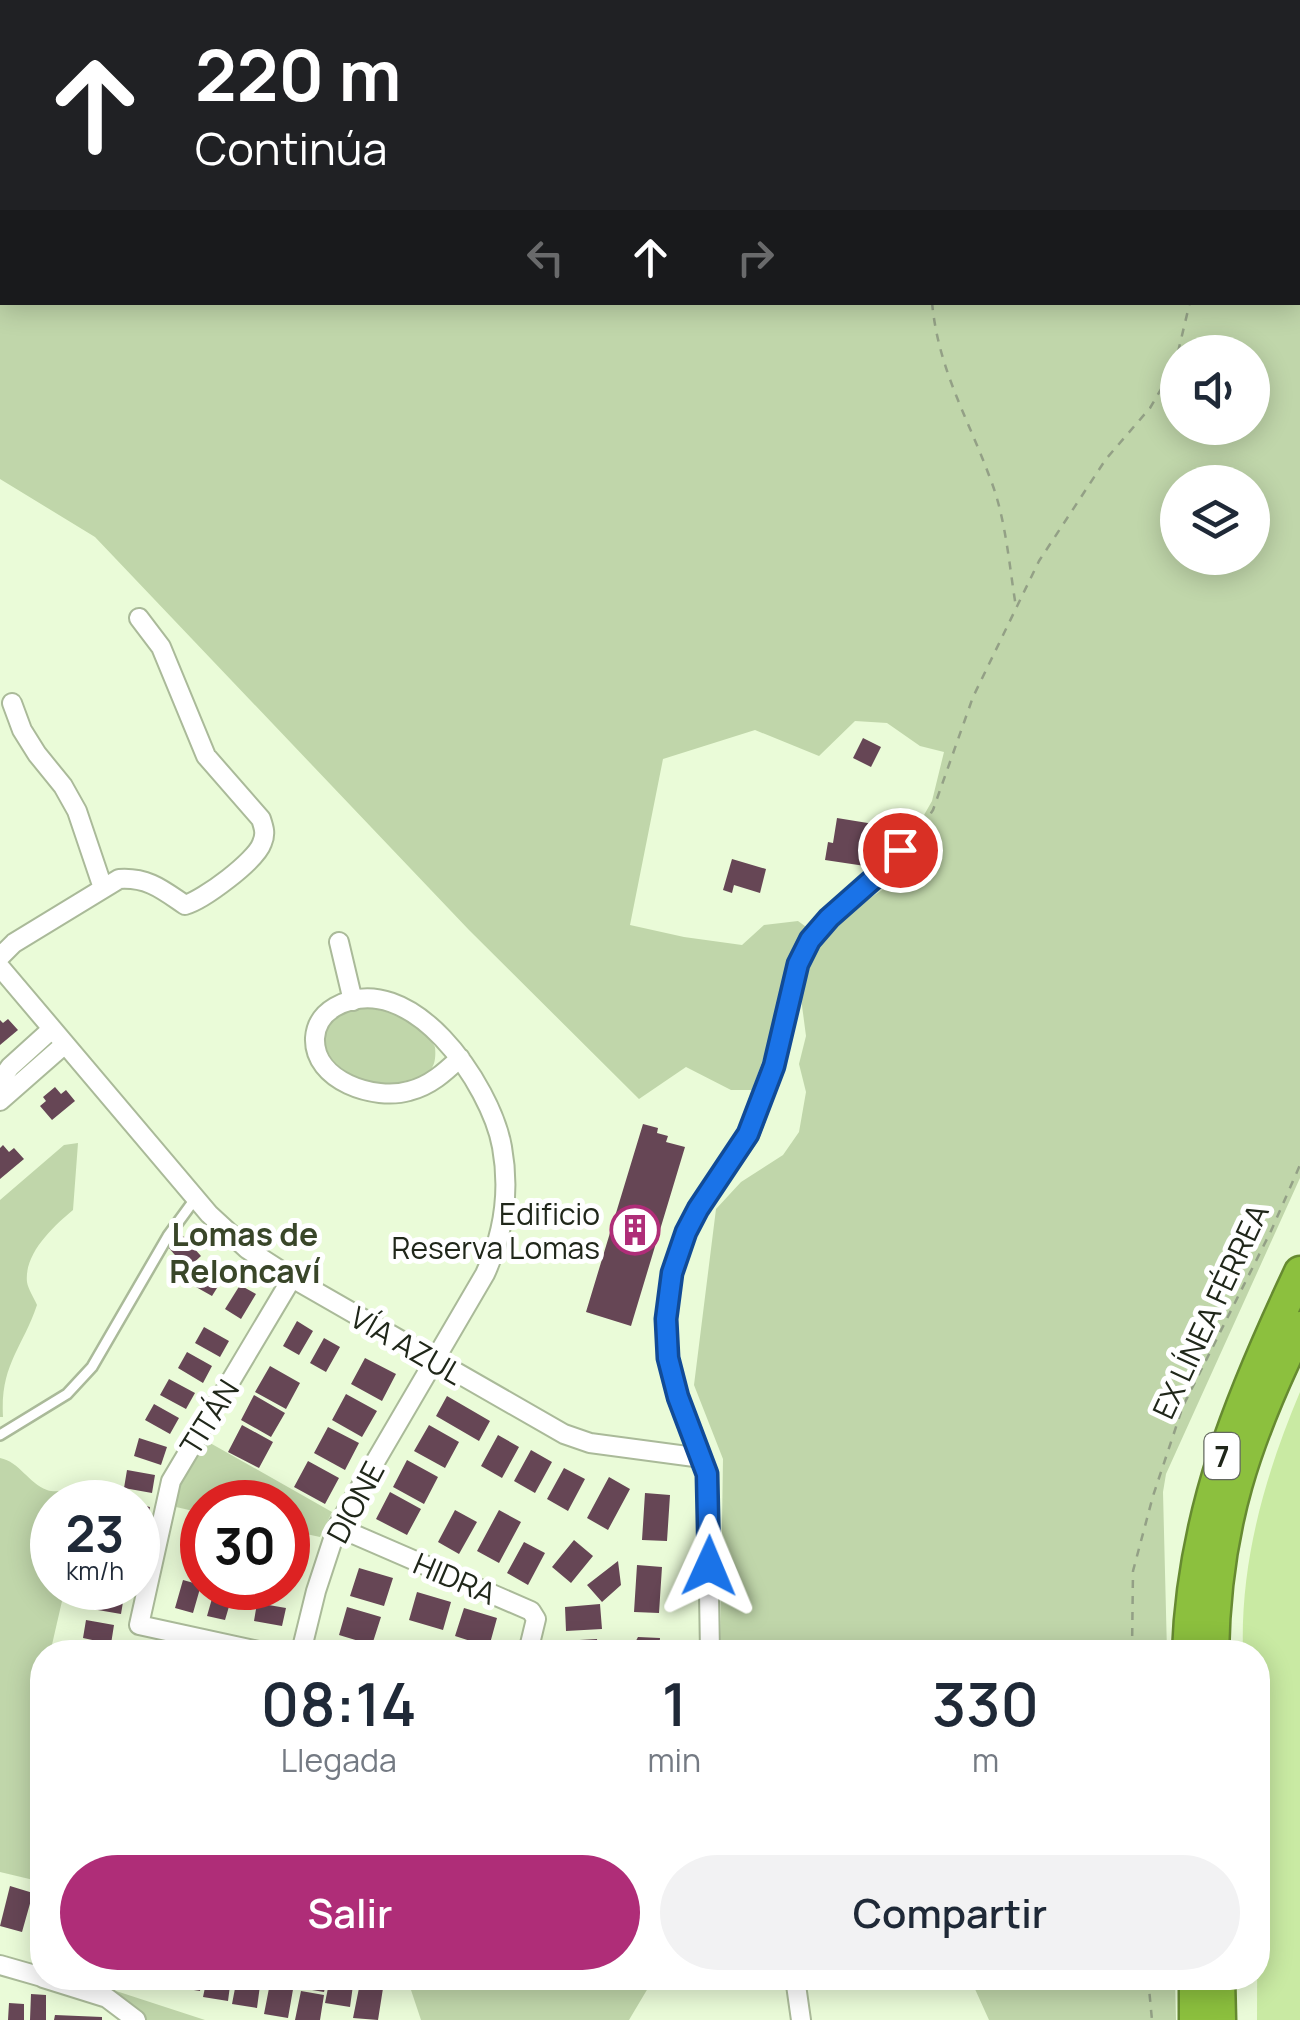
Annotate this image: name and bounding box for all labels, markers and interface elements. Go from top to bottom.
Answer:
text: 220 m [195,26,401,122]
icon: ahead [30,40,160,170]
text: Continúa [195,117,388,179]
icon: left [518,230,573,285]
icon: ahead [623,230,678,285]
icon: right [728,230,783,285]
map controls [1160,335,1270,575]
button: sound [1160,335,1270,445]
button: layers [1160,465,1270,575]
pin [858,808,943,893]
icon: arrive [873,823,928,878]
place label: Edificio Reserva Lomas [392,1193,600,1268]
street label: EX LÍNEA FÉRREA [1142,1197,1278,1425]
building icon: Edificio Reserva Lomas [609,1204,661,1256]
district label: Lomas de Reloncaví [169,1212,321,1293]
street label: VÍA AZUL [343,1296,471,1394]
street label: TITÁN [170,1371,248,1463]
road number: 7 [1204,1433,1240,1479]
street label: DIONE [317,1454,393,1550]
speed limit sign: 30 [180,1480,310,1610]
text: 23 [66,1499,124,1567]
position arrow [657,1514,761,1618]
street label: HIDRA [408,1542,502,1614]
text: km/h [66,1553,124,1588]
text: 08:14 [261,1662,417,1744]
text: 1 [662,1662,687,1744]
text: 330 [932,1662,1039,1744]
text: Llegada [281,1738,397,1782]
text: min [647,1738,701,1782]
text: m [972,1738,999,1782]
button: Salir [60,1855,640,1970]
button: Compartir [660,1855,1240,1970]

